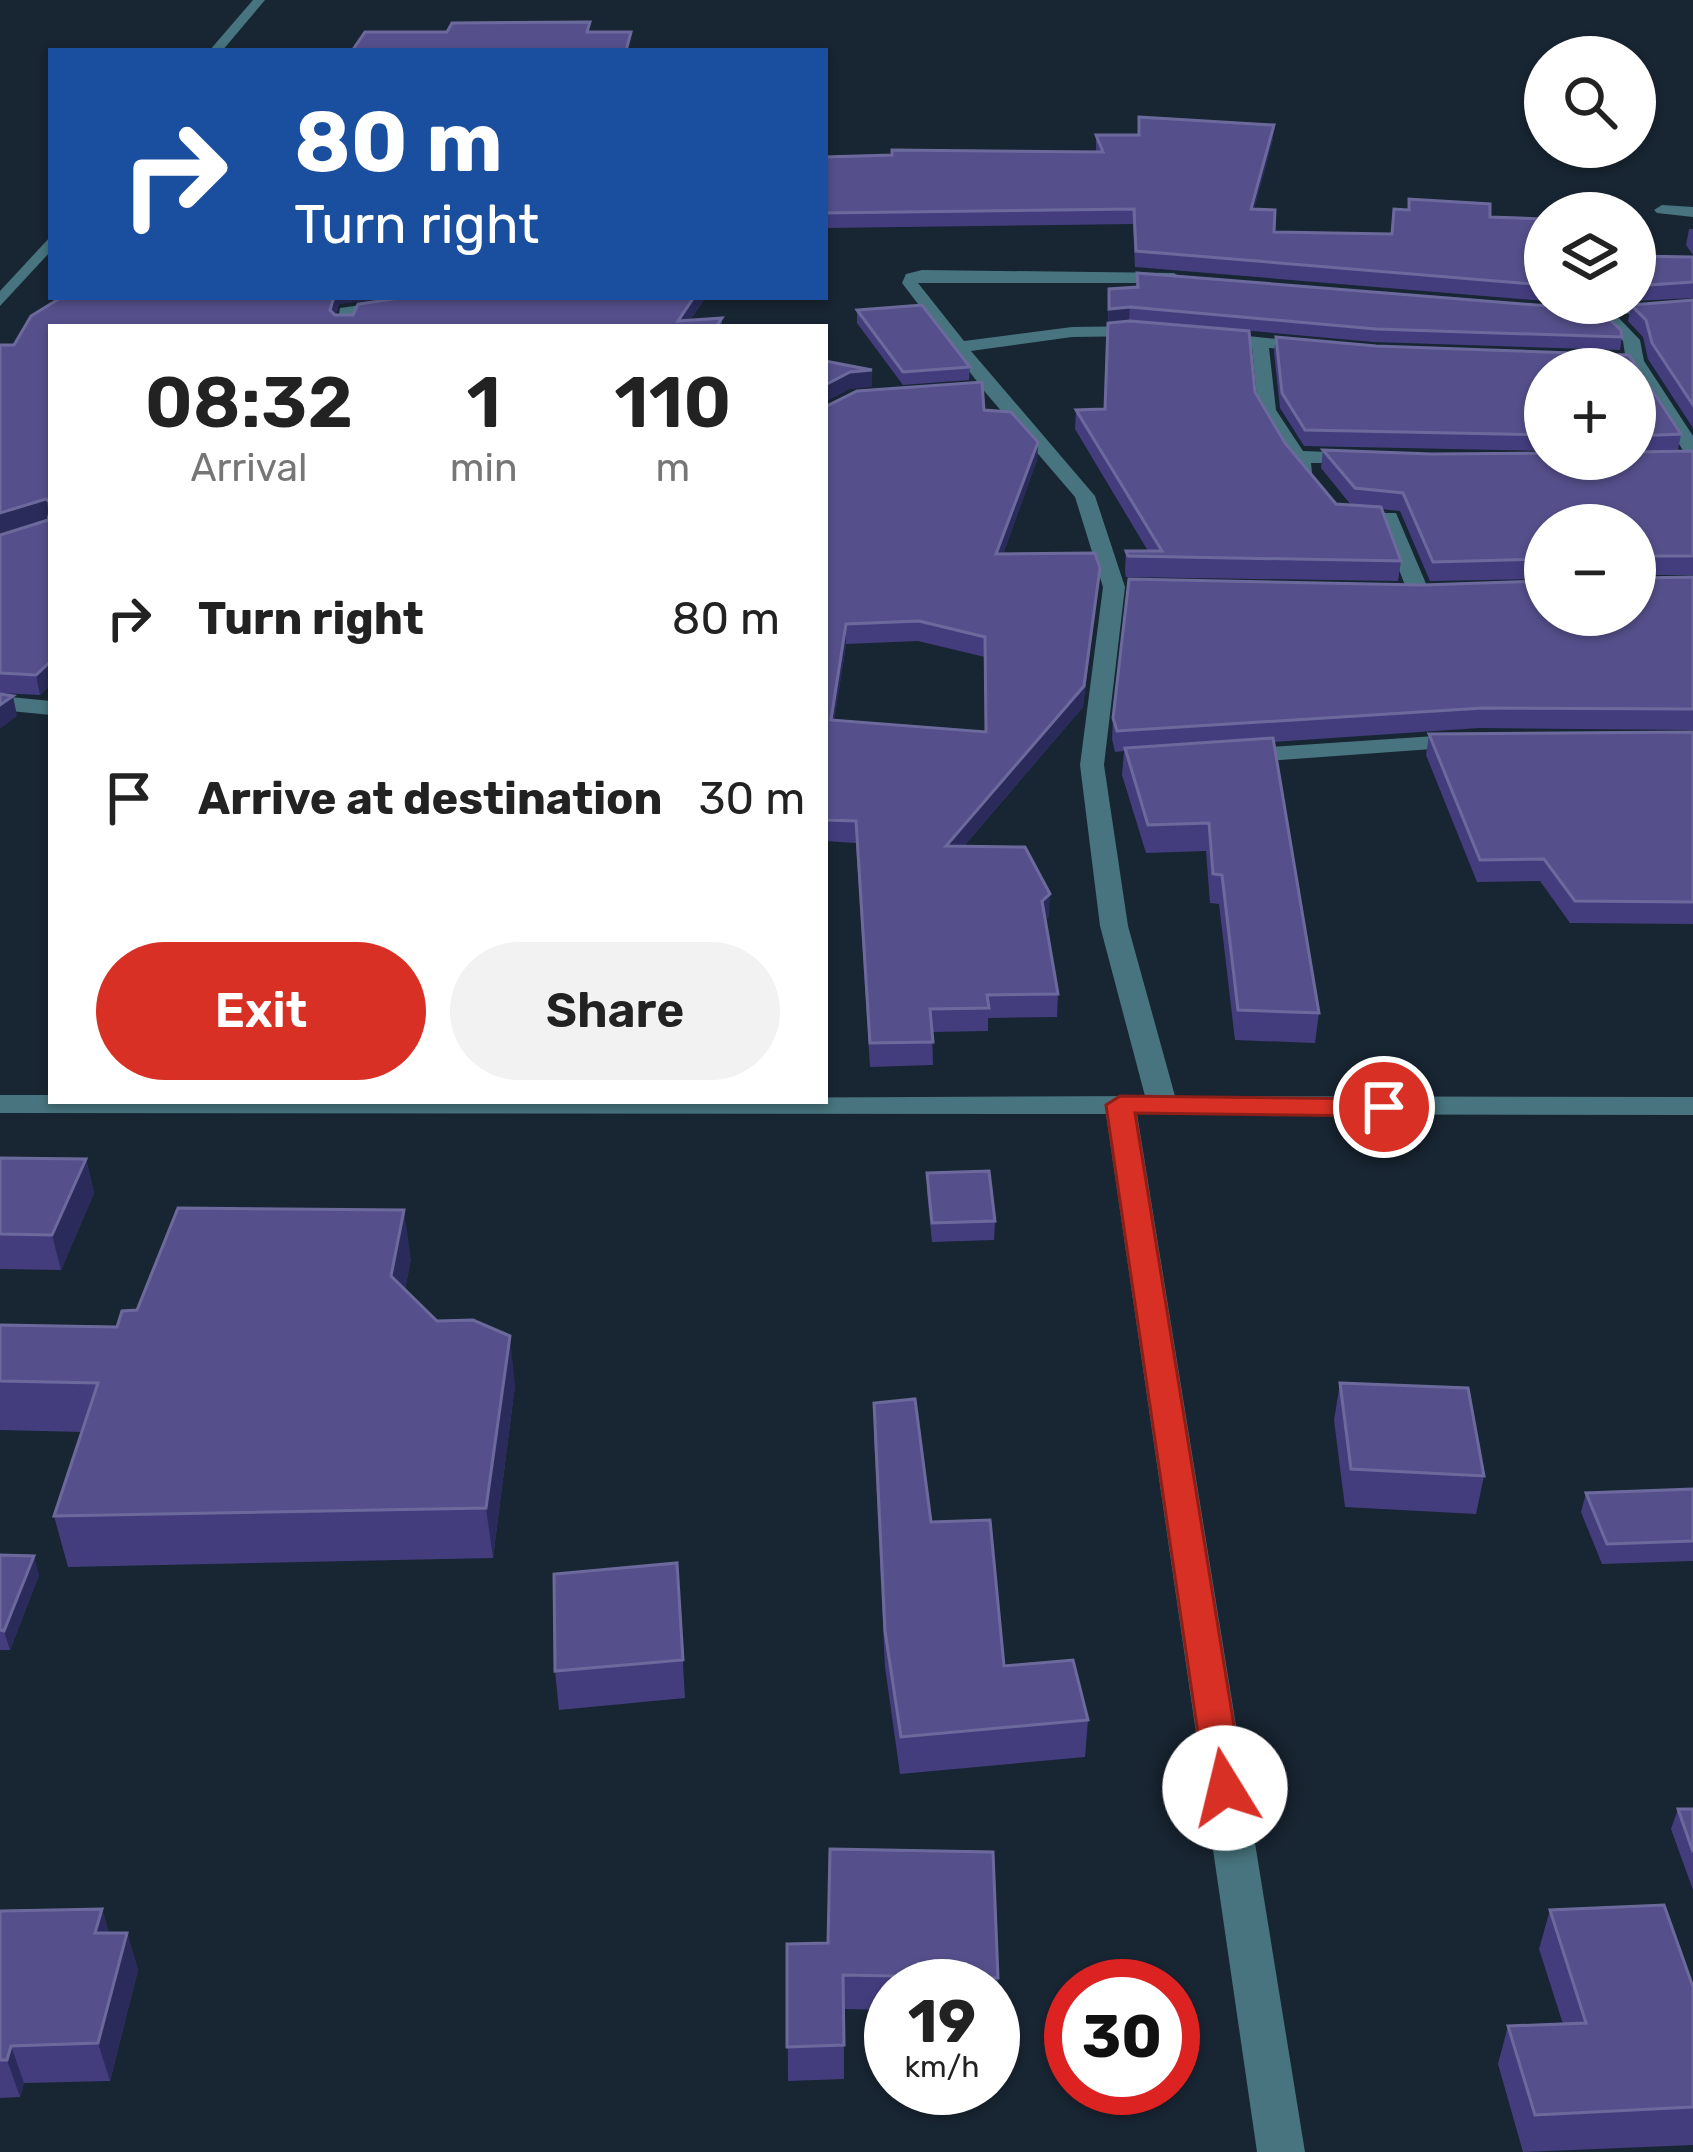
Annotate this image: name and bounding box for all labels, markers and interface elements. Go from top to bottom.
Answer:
map controls [1524,36,1656,636]
button: search [1524,36,1656,168]
text: 80 m [294,92,503,192]
icon: right [96,96,252,252]
button: layers [1524,192,1656,324]
text: Turn right [294,193,539,257]
button: + [1524,348,1656,480]
text: 08:32 [145,360,353,445]
text: 1 [466,360,501,445]
text: 110 [614,360,731,445]
text: Arrival [190,445,307,491]
text: min [450,445,518,491]
text: m [655,445,690,491]
button: − [1524,504,1656,636]
icon: right [96,585,162,651]
text: Turn right [198,592,424,645]
text: 80 m [672,592,780,645]
icon: arrive [96,765,162,831]
text: Arrive at destination [198,772,663,825]
text: 30 m [699,772,805,825]
button: Exit [96,942,426,1080]
button: Share [450,942,780,1080]
pin [1333,1056,1435,1158]
icon: arrive [1351,1074,1417,1140]
position arrow [1162,1725,1288,1851]
speed limit sign: 30 [1044,1959,1200,2115]
text: 19 [908,1986,976,2057]
text: km/h [905,2049,979,2085]

